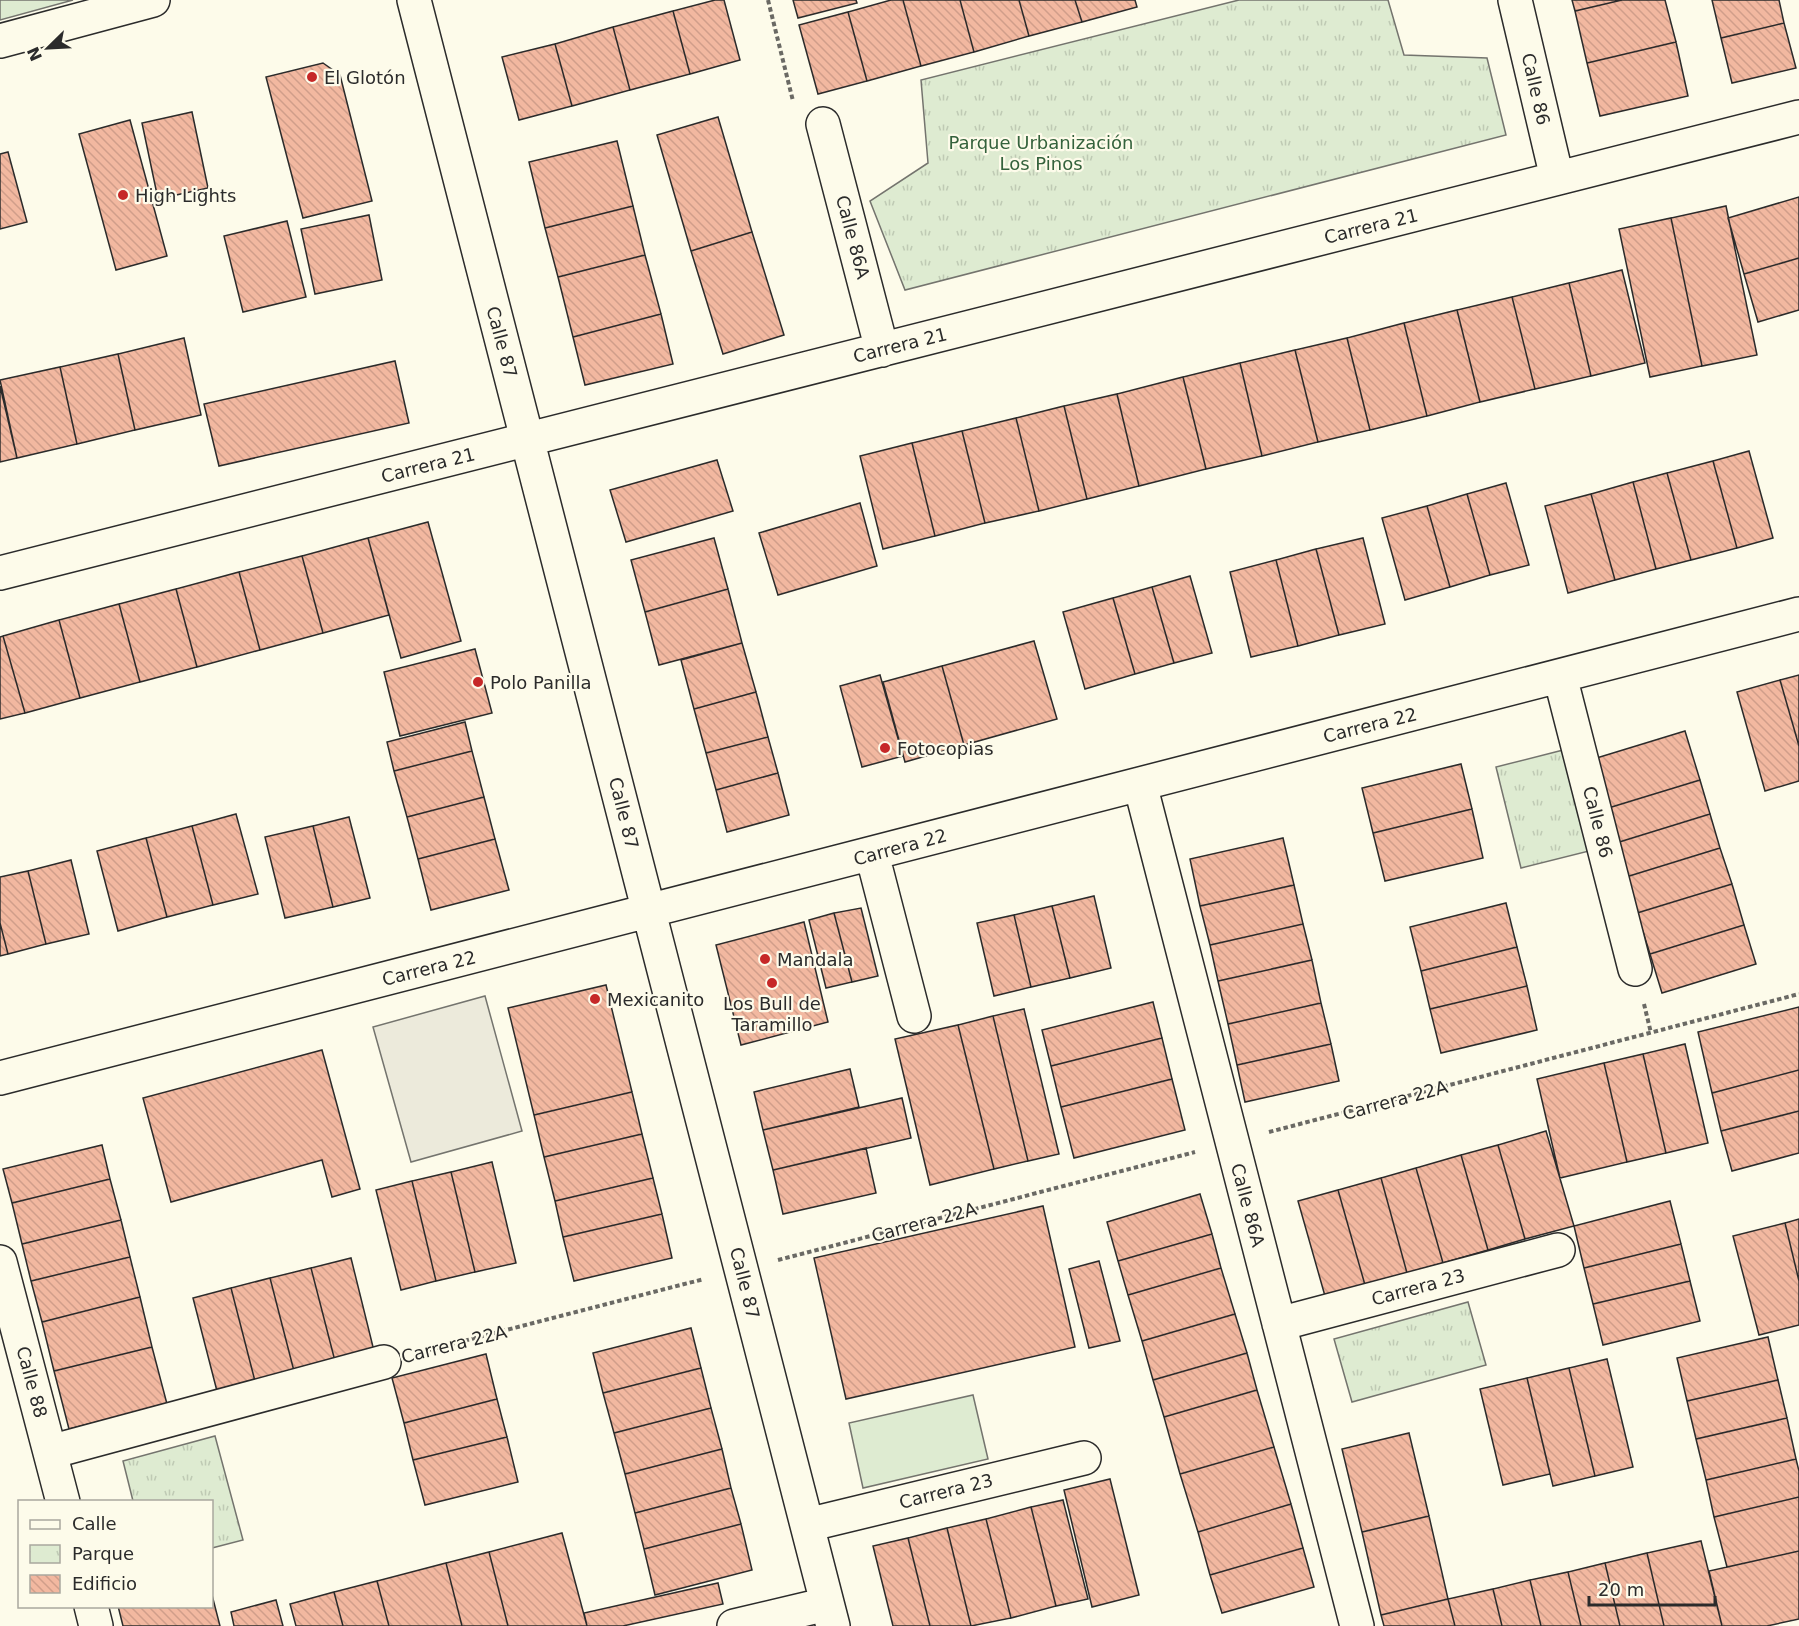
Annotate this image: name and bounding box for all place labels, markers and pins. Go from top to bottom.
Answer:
place label: El Glotón [324,67,406,88]
marker: El Glotón [305,70,319,84]
place label: High Lights [135,185,236,206]
marker: High Lights [116,188,130,202]
place label: Polo Panilla [490,672,591,693]
marker: Polo Panilla [471,675,485,689]
place label: Fotocopias [897,738,994,759]
marker: Fotocopias [878,741,892,755]
place label: Mandala [777,949,853,970]
marker: Mandala [758,952,772,966]
marker: Los Bull de Taramillo [765,976,779,990]
place label: Mexicanito [607,989,704,1010]
marker: Mexicanito [588,992,602,1006]
place label: Los Bull de Taramillo [723,993,821,1035]

